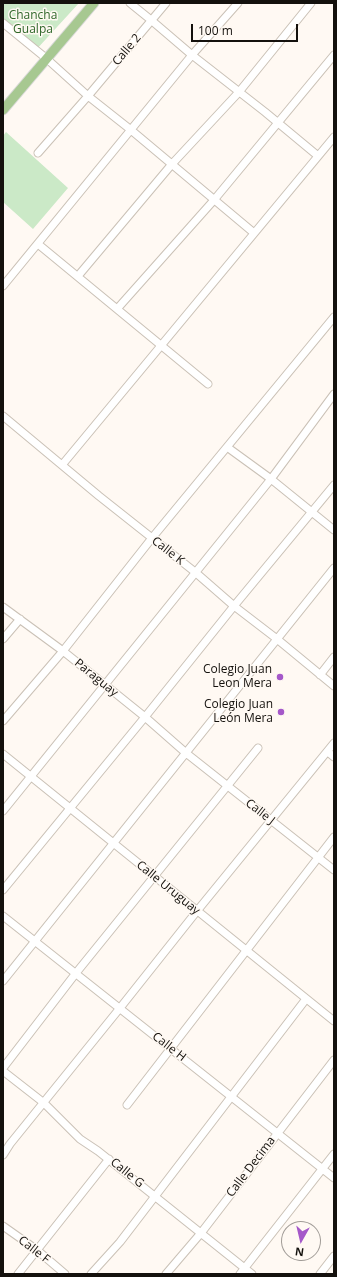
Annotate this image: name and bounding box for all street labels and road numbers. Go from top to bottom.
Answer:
street label: Calle 2 [110,31,144,69]
street label: Calle K [149,534,187,568]
street label: Paraguay [71,656,121,700]
street label: Calle J [242,796,278,828]
street label: Calle Uruguay [133,858,203,918]
street label: Calle H [149,1029,189,1065]
street label: Calle Decima [224,1134,278,1200]
street label: Calle G [107,1155,147,1191]
street label: Calle F [15,1233,53,1267]

